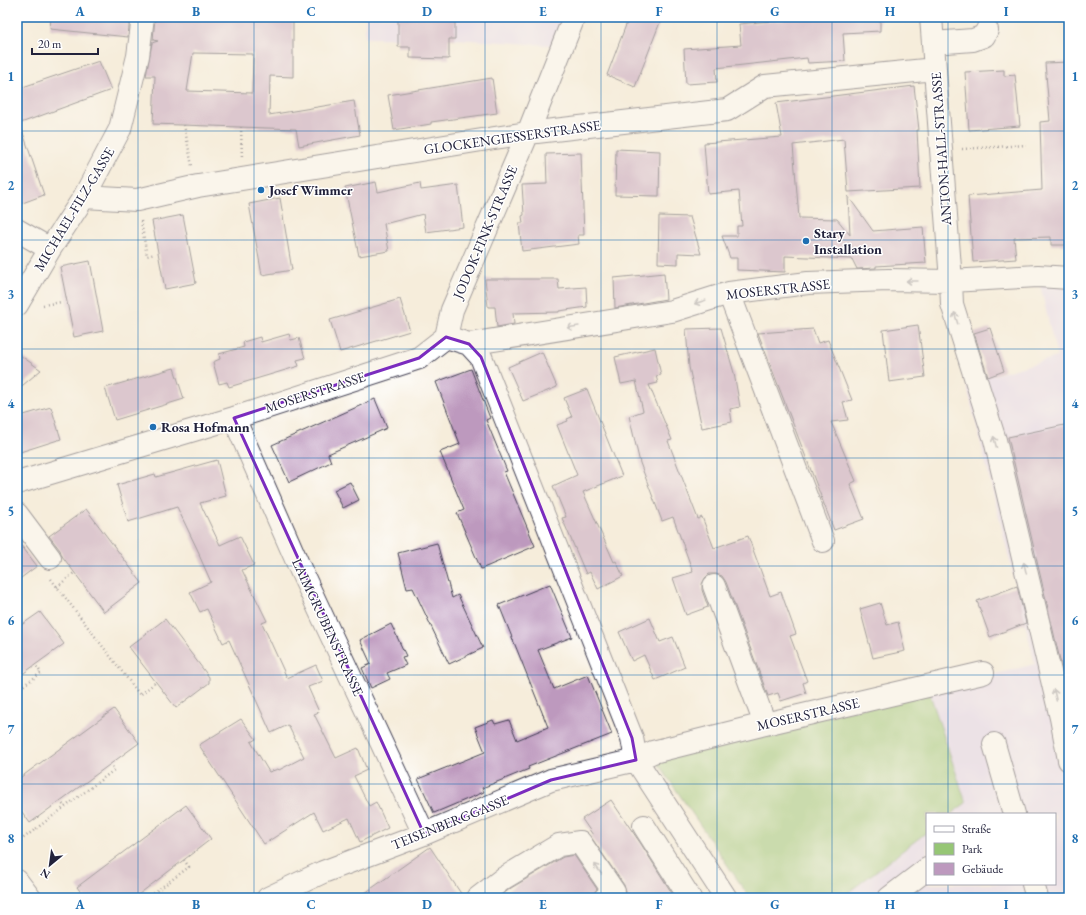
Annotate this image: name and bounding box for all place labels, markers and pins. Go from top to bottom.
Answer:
place label: Josef Wimmer [267,181,353,199]
marker: Josef Wimmer [256,185,266,195]
place label: Stary Installation [814,224,882,258]
marker: Stary Installation [801,236,811,246]
place label: Rosa Hofmann [161,418,250,436]
marker: Rosa Hofmann [148,422,158,432]

